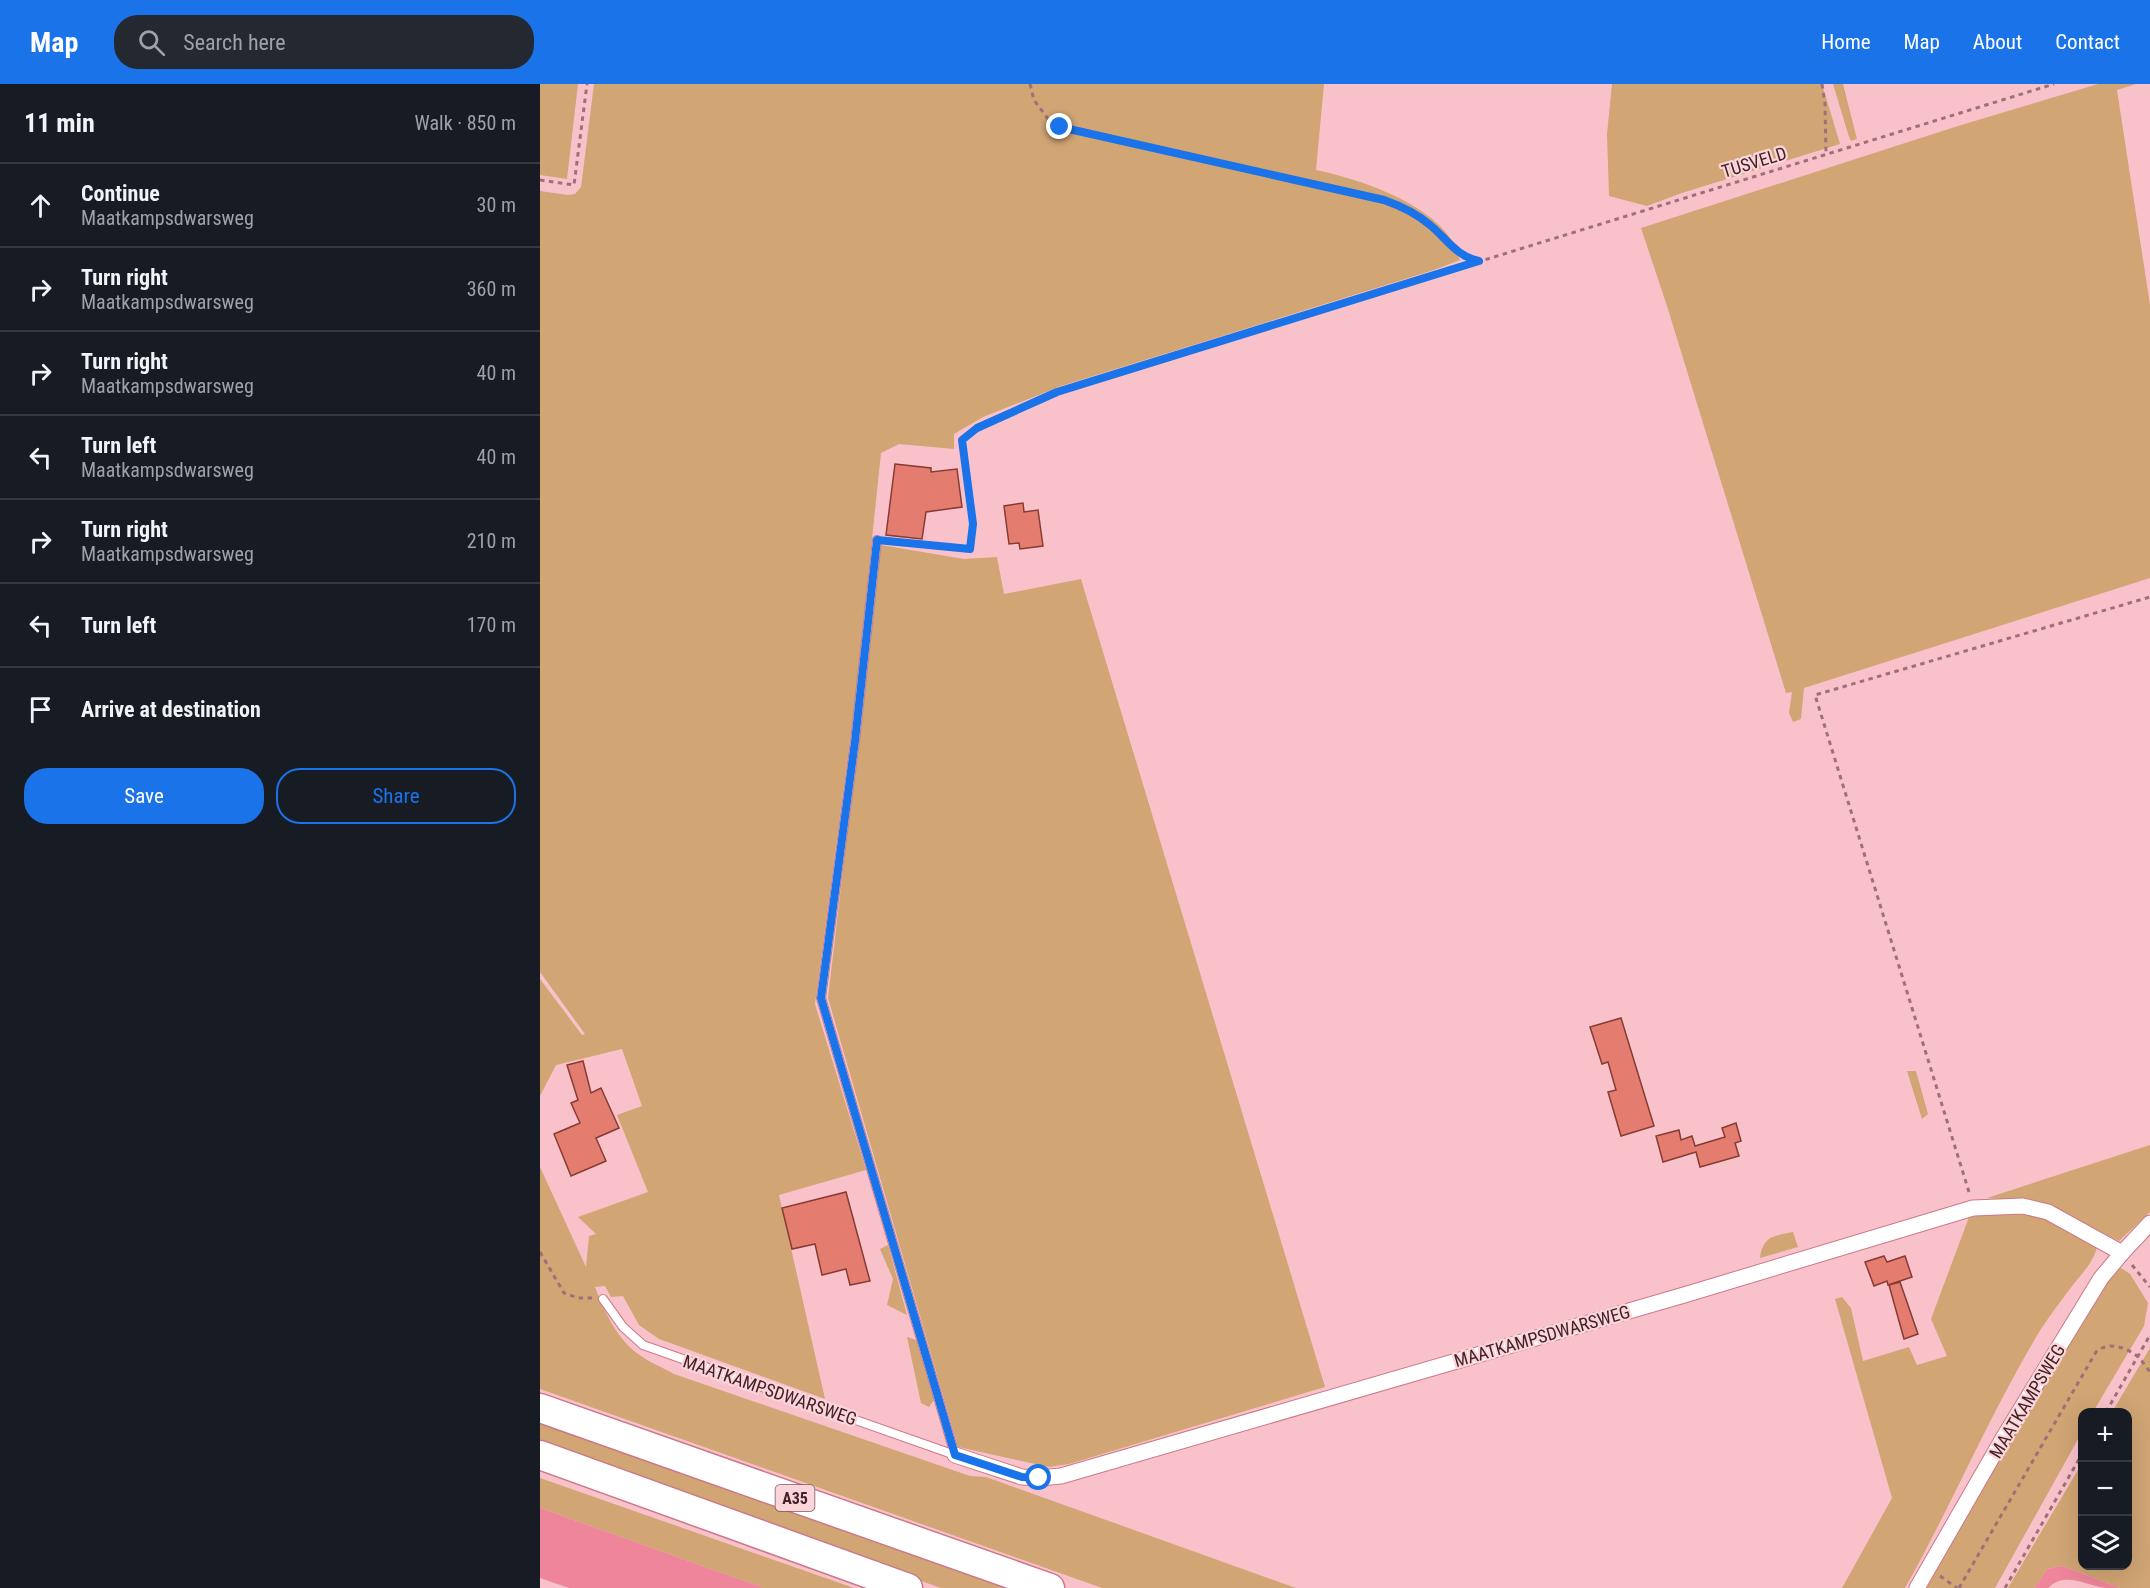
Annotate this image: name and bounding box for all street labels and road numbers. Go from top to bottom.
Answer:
street label: TUSVELD [1719,142,1789,182]
street label: MAATKAMPSDWARSWEG [1452,1301,1632,1371]
street label: MAATKAMPSWEG [1985,1340,2069,1462]
street label: MAATKAMPSDWARSWEG [681,1350,859,1430]
road number: A35 [776,1485,814,1511]

